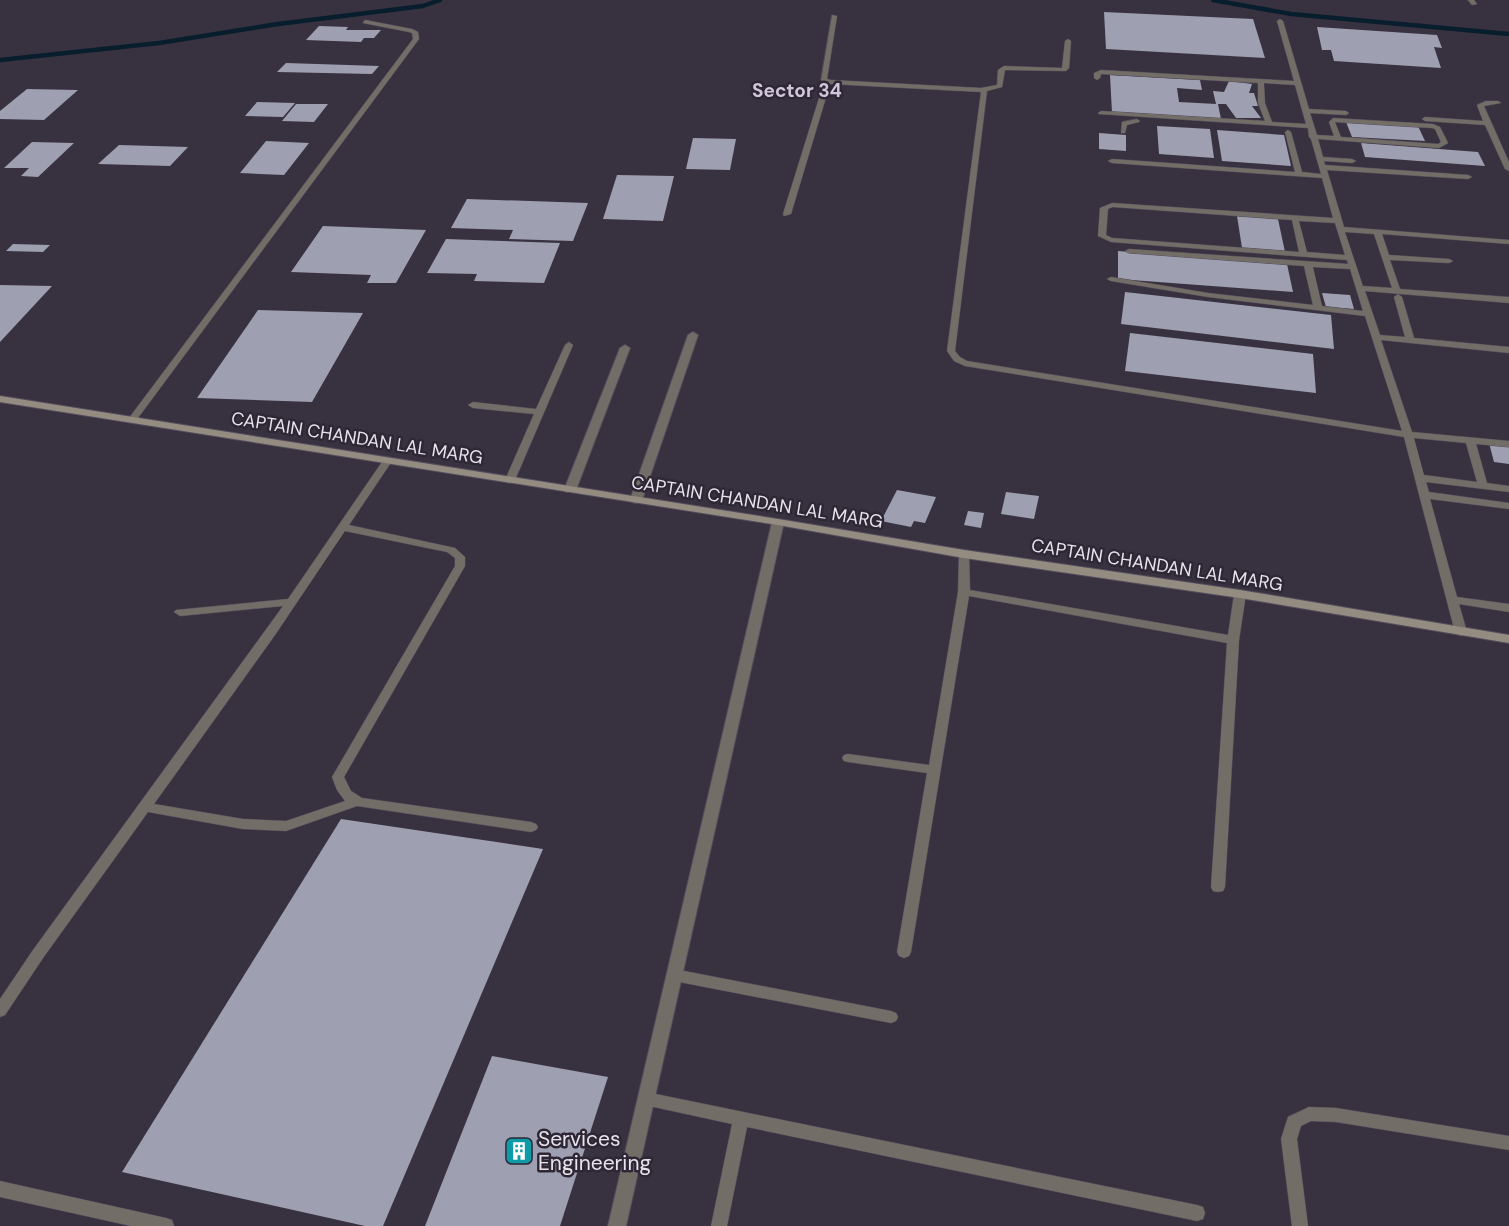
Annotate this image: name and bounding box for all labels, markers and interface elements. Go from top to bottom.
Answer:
district label: Sector 34 [752,78,842,103]
street label: CAPTAIN CHANDAN LAL MARG [229,406,485,470]
street label: CAPTAIN CHANDAN LAL MARG [629,470,885,534]
street label: CAPTAIN CHANDAN LAL MARG [1029,533,1285,597]
place label: Services Engineering [538,1125,651,1177]
building icon: Services Engineering [504,1136,534,1166]

